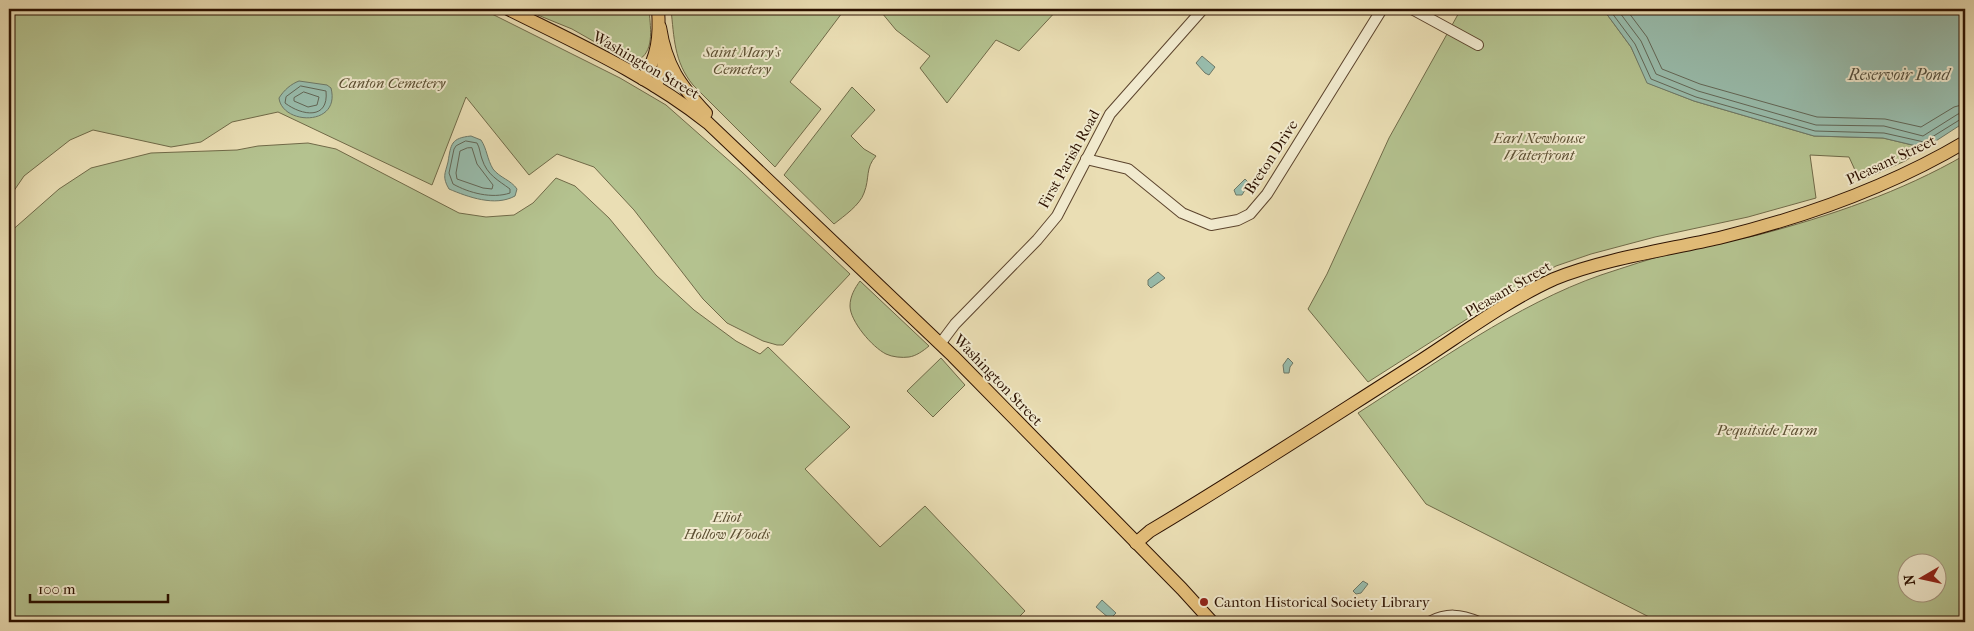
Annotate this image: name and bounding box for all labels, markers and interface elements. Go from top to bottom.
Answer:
street label: Washington Street [589,27,703,103]
park label: Saint Mary's Cemetery [702,43,781,78]
water label: Reservoir Pond [1847,65,1952,84]
park label: Canton Cemetery [339,74,446,92]
street label: First Parish Road [1034,106,1104,212]
street label: Breton Drive [1240,116,1302,198]
park label: Earl Newhouse Waterfront [1492,129,1586,164]
street label: Pleasant Street [1843,131,1939,189]
street label: Pleasant Street [1462,257,1555,321]
street label: Washington Street [949,330,1047,430]
park label: Pequitside Farm [1715,421,1818,439]
park label: Eliot Hollow Woods [683,508,770,543]
north arrow [1896,554,1946,604]
scale bar [30,571,168,603]
text: N [1900,573,1919,587]
text: 100 m [38,580,76,598]
place label: Canton Historical Society Library [1214,593,1431,611]
marker: Canton Historical Society Library [1198,596,1210,608]

